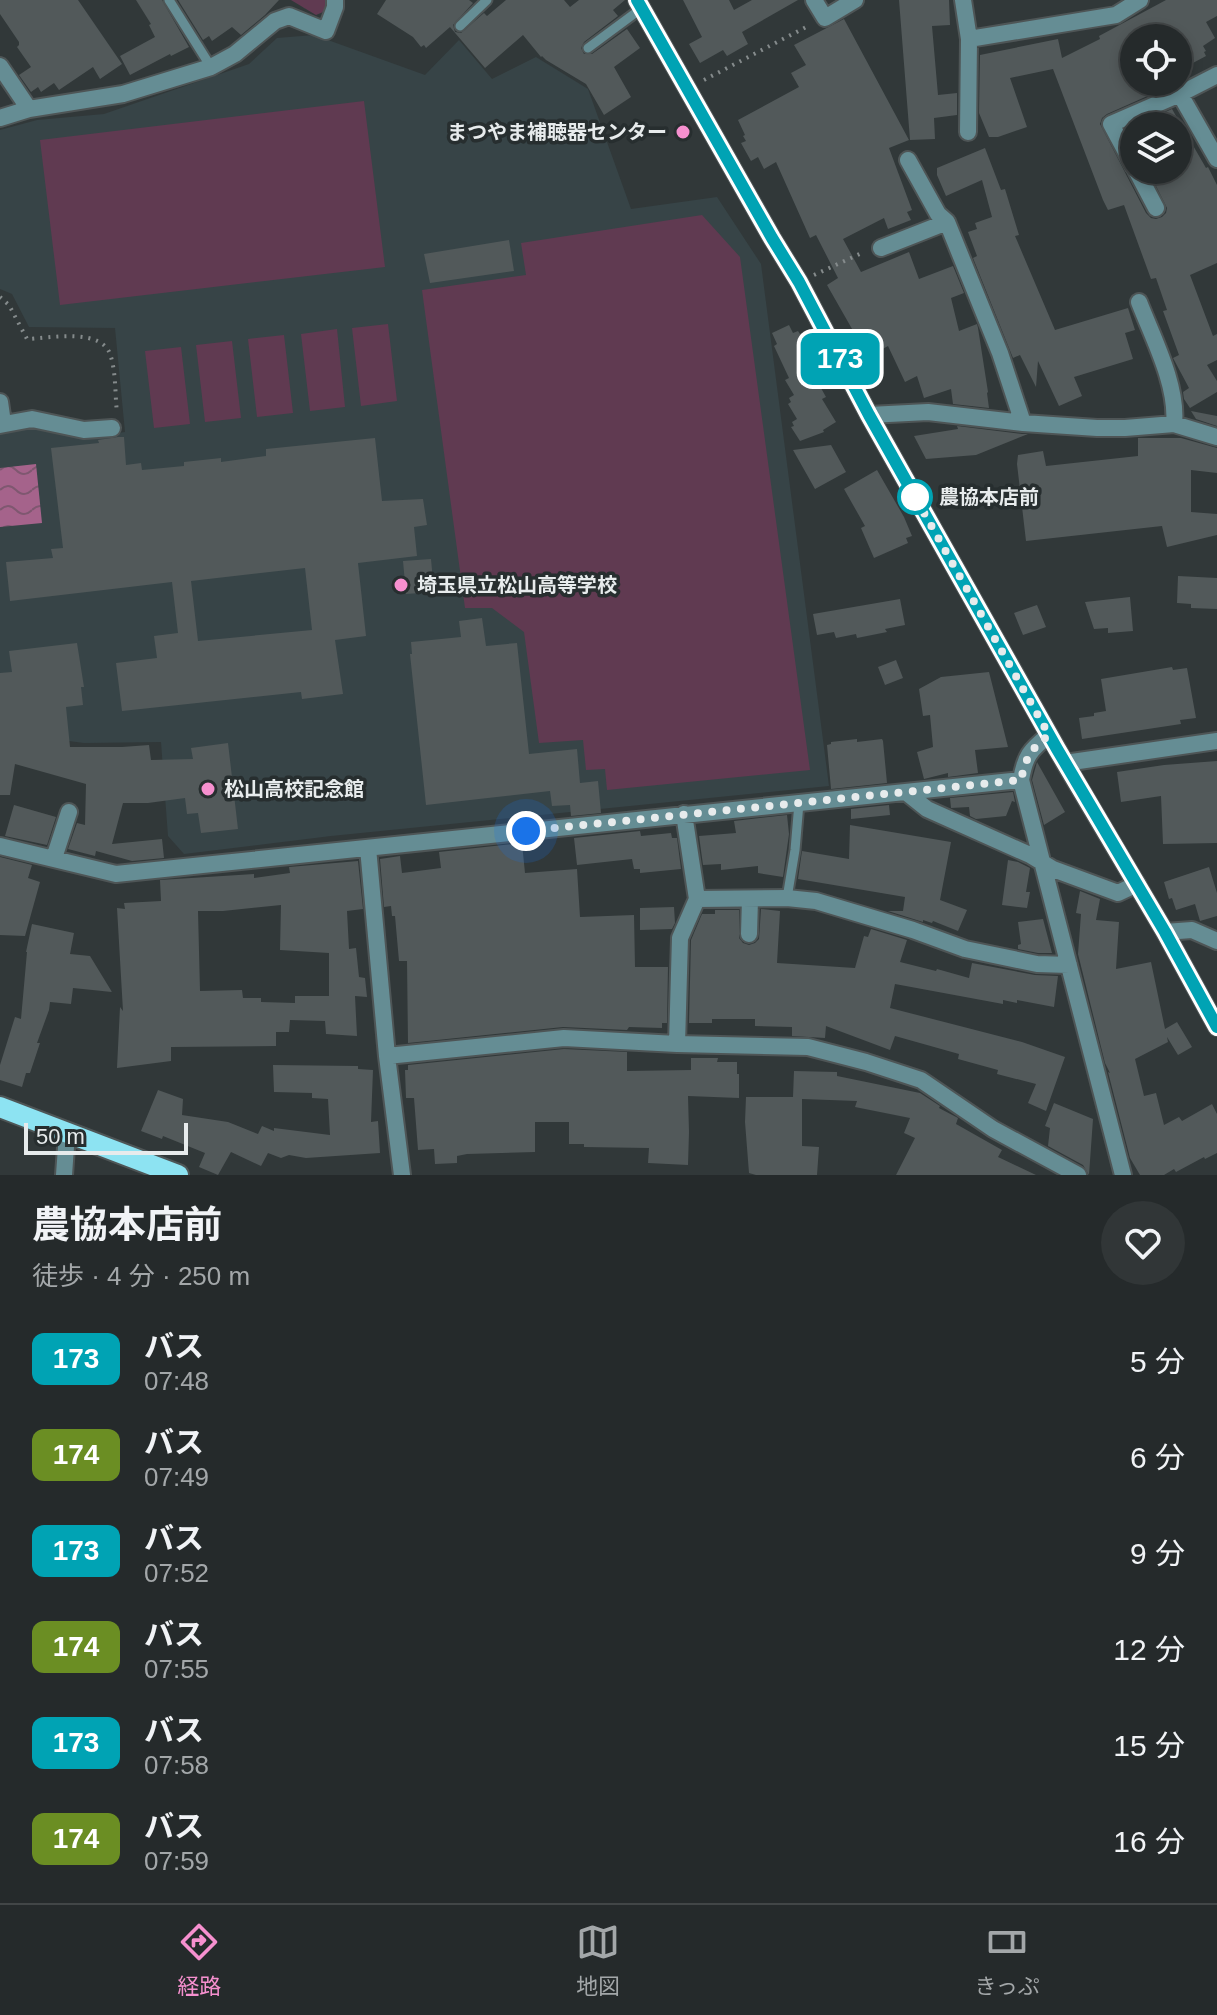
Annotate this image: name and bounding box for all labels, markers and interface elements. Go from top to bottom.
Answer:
map controls [1120,24,1192,184]
button: locate [1120,24,1192,96]
button: layers [1120,112,1192,184]
place label: まつやま補聴器センター [447,121,667,143]
marker: まつやま補聴器センター [674,123,692,141]
line badge: 173 [794,333,886,385]
text: 173 [817,343,863,374]
marker: 農協本店前 [898,480,932,514]
place label: 農協本店前 [939,486,1039,508]
place label: 埼玉県立松山高等学校 [417,574,617,596]
marker: 埼玉県立松山高等学校 [392,576,410,594]
place label: 松山高校記念館 [224,778,364,800]
marker: 松山高校記念館 [199,780,217,798]
your location [506,811,546,851]
scale bar [24,1119,188,1155]
text: 50 m [36,1124,85,1149]
button: heart [1101,1201,1185,1285]
text: 農協本店前 [32,1204,222,1246]
text: 徒歩 · 4 分 · 250 m [32,1261,250,1291]
text: バス [144,1330,204,1363]
text: 173 [53,1343,99,1374]
text: 5 分 [1130,1345,1185,1378]
text: 07:48 [144,1366,209,1396]
text: バス [144,1426,204,1459]
text: 174 [53,1439,99,1470]
text: 6 分 [1130,1441,1185,1474]
text: 07:49 [144,1462,209,1492]
text: バス [144,1522,204,1555]
text: 173 [53,1535,99,1566]
text: 9 分 [1130,1537,1185,1570]
text: 07:52 [144,1558,209,1588]
text: バス [144,1618,204,1651]
text: 174 [53,1631,99,1662]
text: 12 分 [1113,1633,1185,1666]
text: 07:55 [144,1654,209,1684]
text: バス [144,1714,204,1747]
text: 173 [53,1727,99,1758]
text: 15 分 [1113,1729,1185,1762]
text: 07:58 [144,1750,209,1780]
text: バス [144,1810,204,1843]
text: 174 [53,1823,99,1854]
text: 16 分 [1113,1825,1185,1858]
text: 07:59 [144,1846,209,1876]
tab: 経路 [177,1920,221,2000]
tab: 地図 [576,1920,620,2000]
tab: きっぷ [975,1920,1040,2000]

